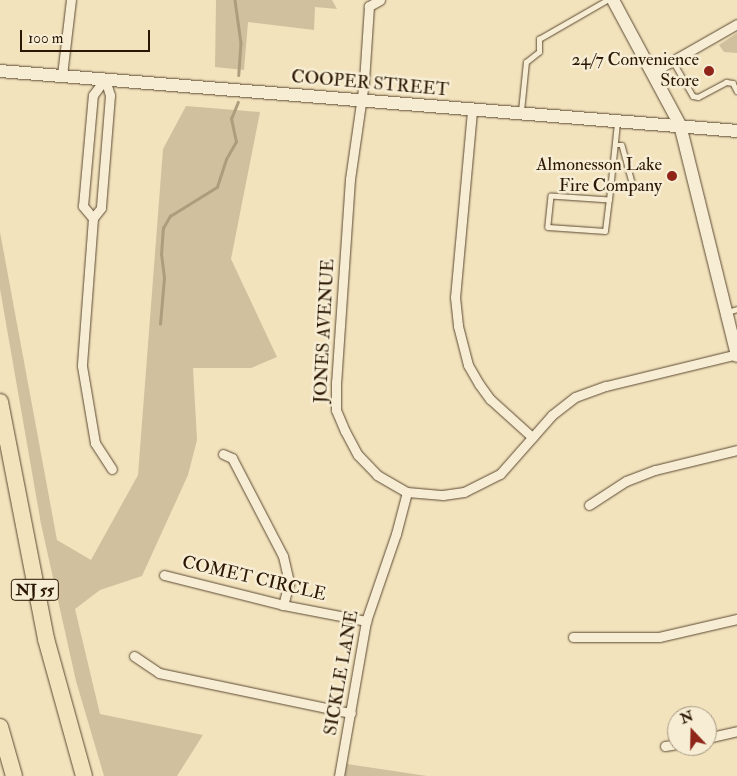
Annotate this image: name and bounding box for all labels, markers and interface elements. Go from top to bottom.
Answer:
scale bar [22,20,152,52]
text: 100 m [28,29,63,48]
place label: 24/7 Convenience Store [572,50,699,92]
marker: 24/7 Convenience Store [703,65,715,77]
street label: COOPER STREET [290,66,450,102]
place label: Almonesson Lake Fire Company [536,155,662,198]
marker: Almonesson Lake Fire Company [666,170,678,182]
street label: JONES AVENUE [310,258,340,404]
street label: COMET CIRCLE [180,552,328,606]
road number: NJ 55 [10,576,60,604]
street label: SICKLE LANE [320,609,364,737]
north arrow [667,706,717,756]
text: N [678,707,696,728]

